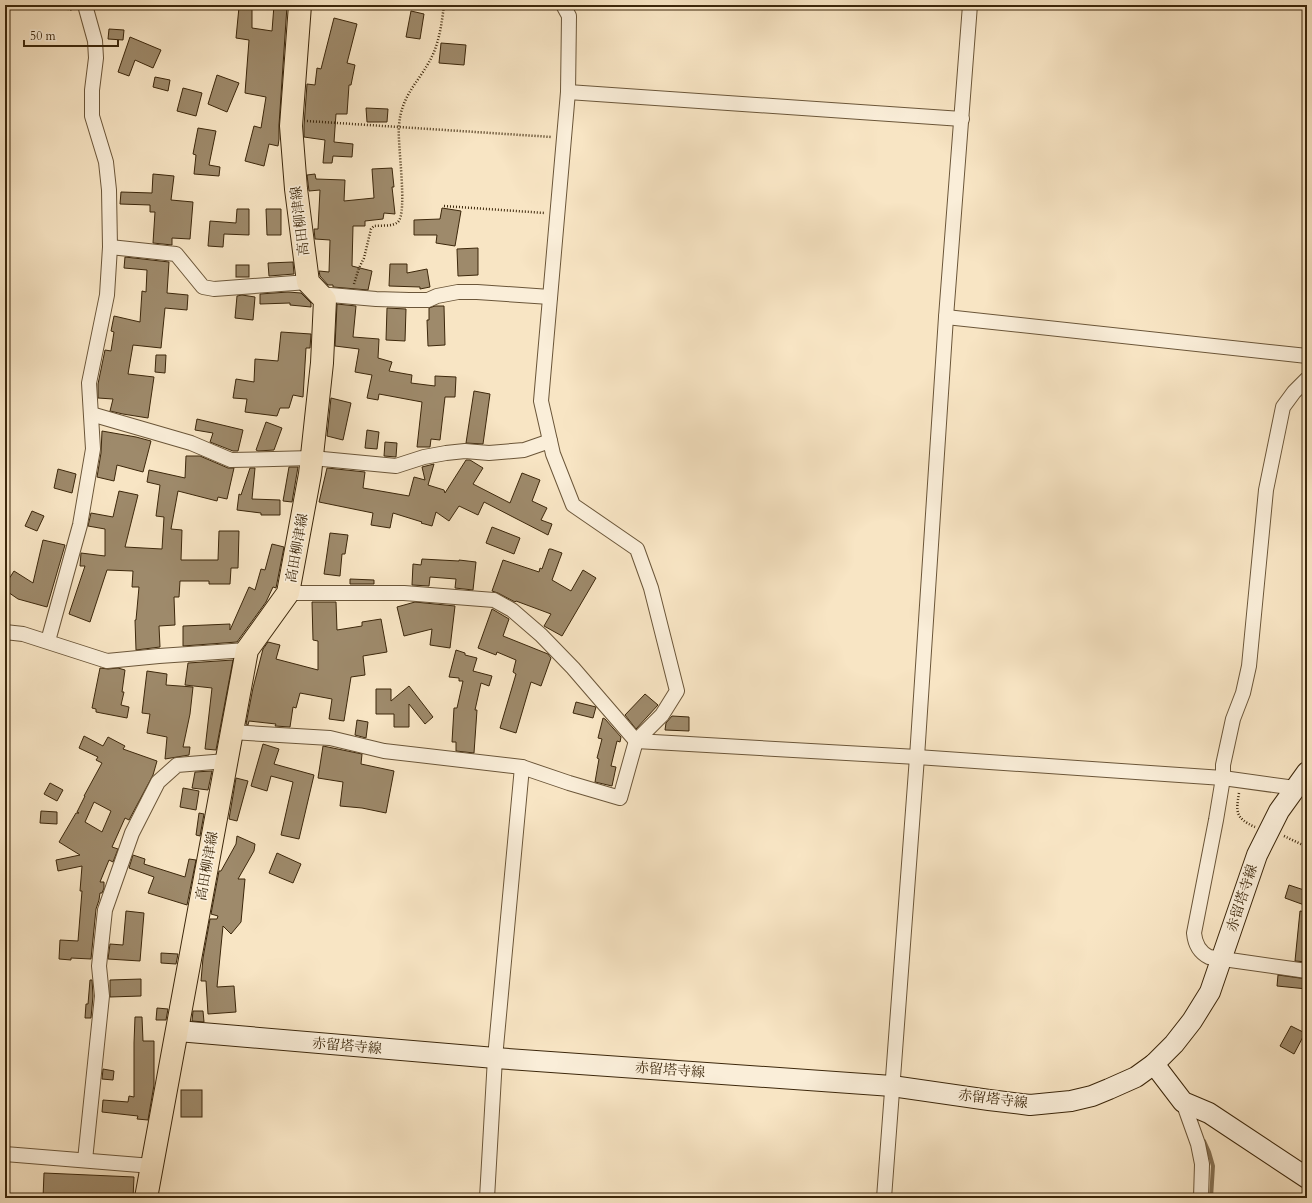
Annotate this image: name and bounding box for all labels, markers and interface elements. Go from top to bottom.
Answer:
scale bar [24,22,118,48]
text: 50 m [30,28,57,44]
street label: 高田柳津線 [286,185,314,257]
street label: 高田柳津線 [282,512,312,584]
street label: 高田柳津線 [192,830,222,902]
street label: 赤留塔寺線 [1222,862,1262,934]
street label: 赤留塔寺線 [311,1033,383,1059]
street label: 赤留塔寺線 [634,1058,706,1082]
street label: 赤留塔寺線 [957,1085,1029,1113]

